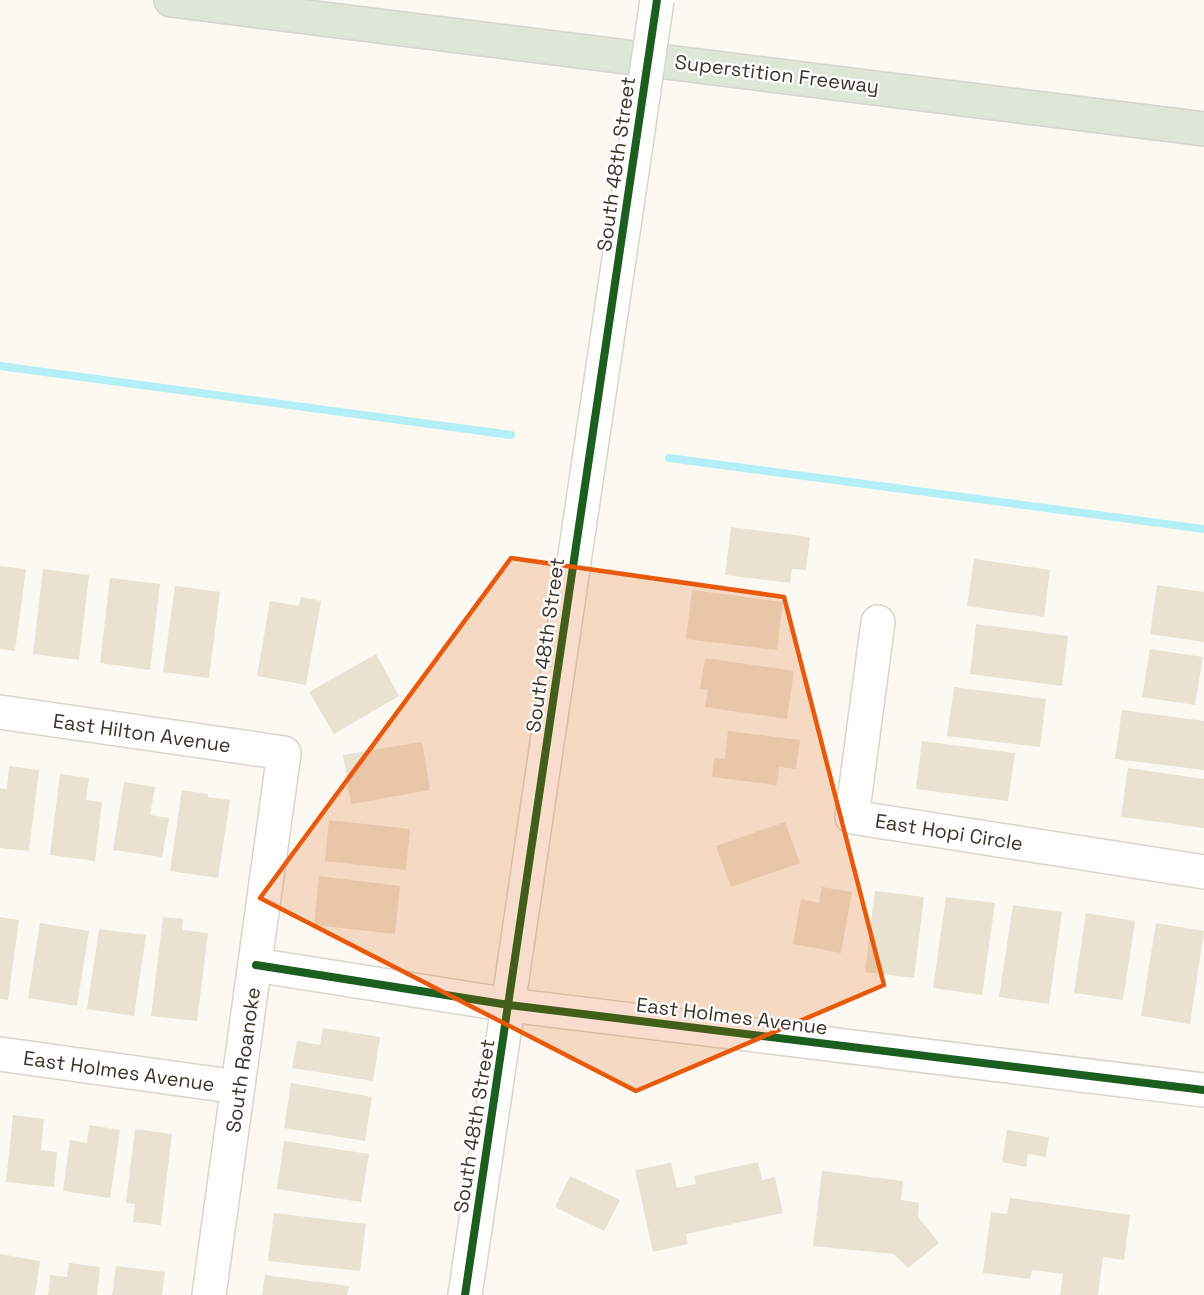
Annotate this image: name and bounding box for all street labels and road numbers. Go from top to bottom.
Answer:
street label: Superstition Freeway [673,49,881,99]
street label: South 48th Street [591,75,641,253]
street label: South 48th Street [520,556,570,734]
street label: East Hilton Avenue [51,708,233,758]
street label: East Hopi Circle [873,807,1025,857]
street label: South Roanoke [220,986,266,1134]
street label: East Holmes Avenue [635,991,829,1041]
street label: South 48th Street [447,1037,501,1215]
street label: East Holmes Avenue [22,1045,216,1097]

